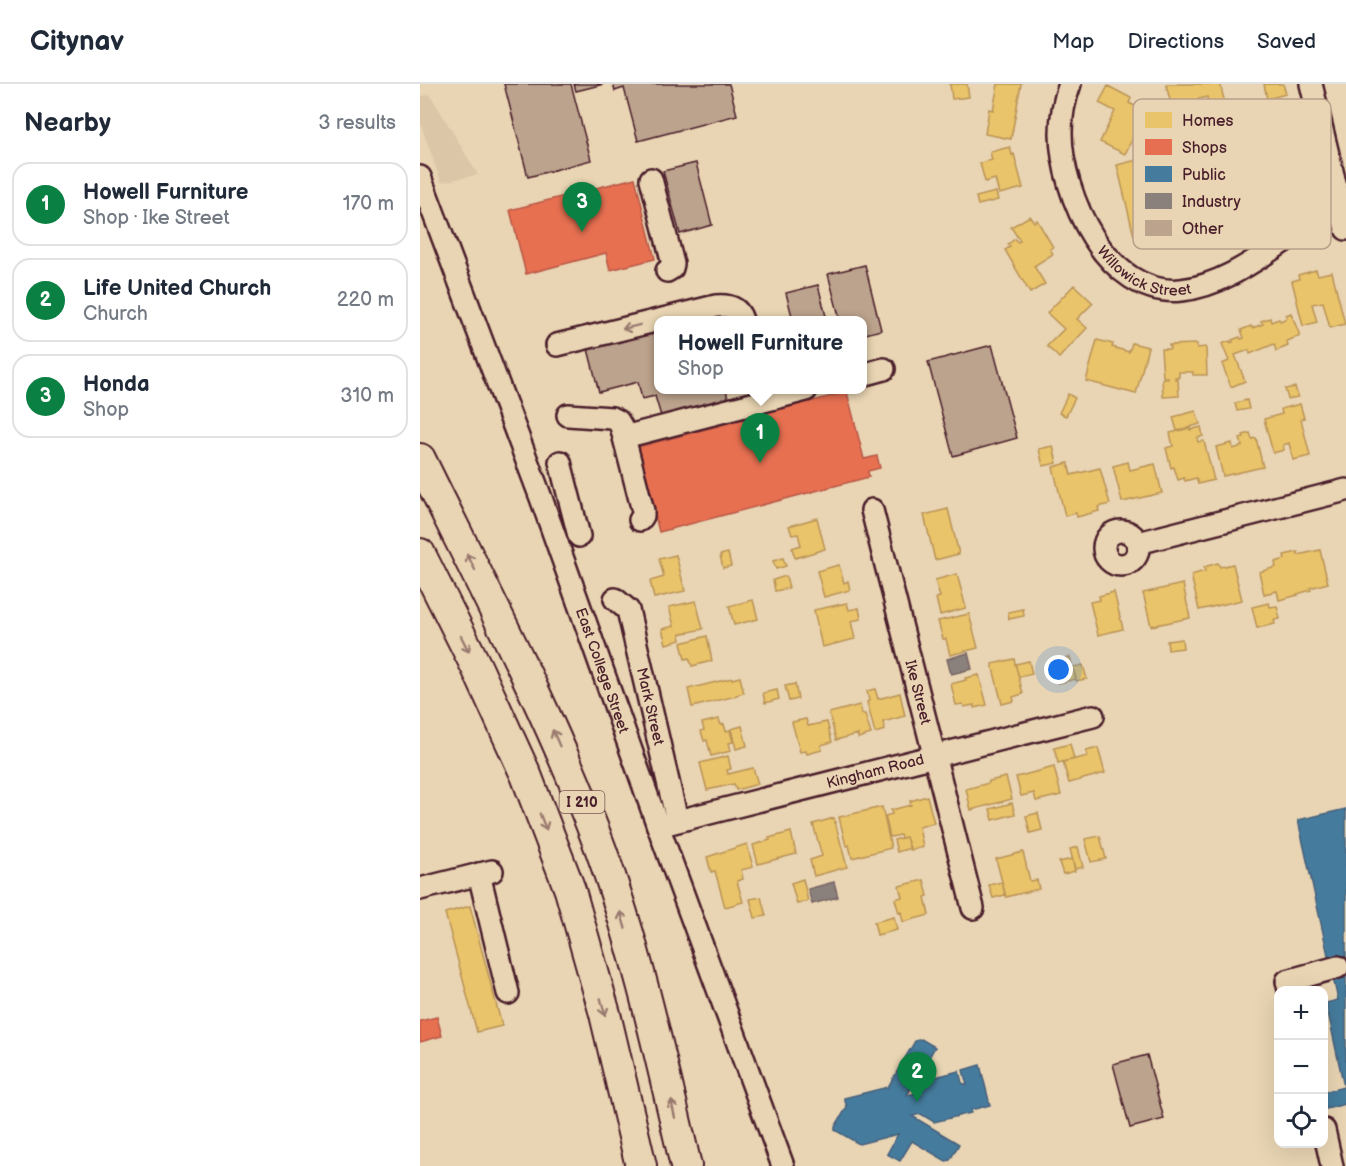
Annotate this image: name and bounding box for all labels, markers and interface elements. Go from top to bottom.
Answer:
text: Citynav [30,25,124,58]
text: Map [1052,29,1095,54]
text: Directions [1128,29,1224,54]
text: Saved [1257,29,1316,54]
legend [1133,99,1331,249]
text: Nearby [24,108,111,139]
text: 3 results [318,111,396,135]
text: Homes [1182,112,1234,131]
text: Shops [1182,139,1227,158]
text: Public [1182,166,1226,185]
text: Howell Furniture [83,179,248,206]
pin: 3 [562,182,602,232]
text: 1 [41,192,50,216]
text: 170 m [343,192,394,216]
text: Industry [1182,193,1241,212]
text: Shop · Ike Street [83,206,230,230]
text: Other [1182,220,1223,239]
street label: Willowick Street [1093,242,1193,300]
text: Life United Church [83,275,271,302]
text: 2 [40,288,51,312]
text: 220 m [337,288,394,312]
text: Church [83,302,148,326]
popup [654,316,867,394]
one-way arrow [622,322,641,334]
text: Howell Furniture [678,330,843,357]
text: Shop [678,357,724,381]
text: Honda [83,371,150,398]
text: 3 [40,384,51,408]
text: 310 m [340,384,394,408]
text: Shop [83,398,129,422]
pin: 1 [740,414,780,463]
one-way arrow [464,553,476,571]
street label: East College Street [571,605,634,736]
one-way arrow [460,634,471,652]
your location [1044,655,1073,684]
street label: Ike Street [901,658,936,727]
street label: Mark Street [632,666,669,748]
one-way arrow [550,729,561,747]
street label: Kingham Road [824,750,926,793]
road number: I 210 [560,791,604,813]
one-way arrow [539,812,550,831]
one-way arrow [617,911,628,930]
map controls [1274,986,1328,1148]
button: + [1274,986,1328,1040]
one-way arrow [598,998,609,1017]
button: − [1274,1040,1328,1094]
pin: 2 [898,1052,936,1102]
button: locate [1274,1094,1328,1148]
one-way arrow [666,1100,678,1119]

